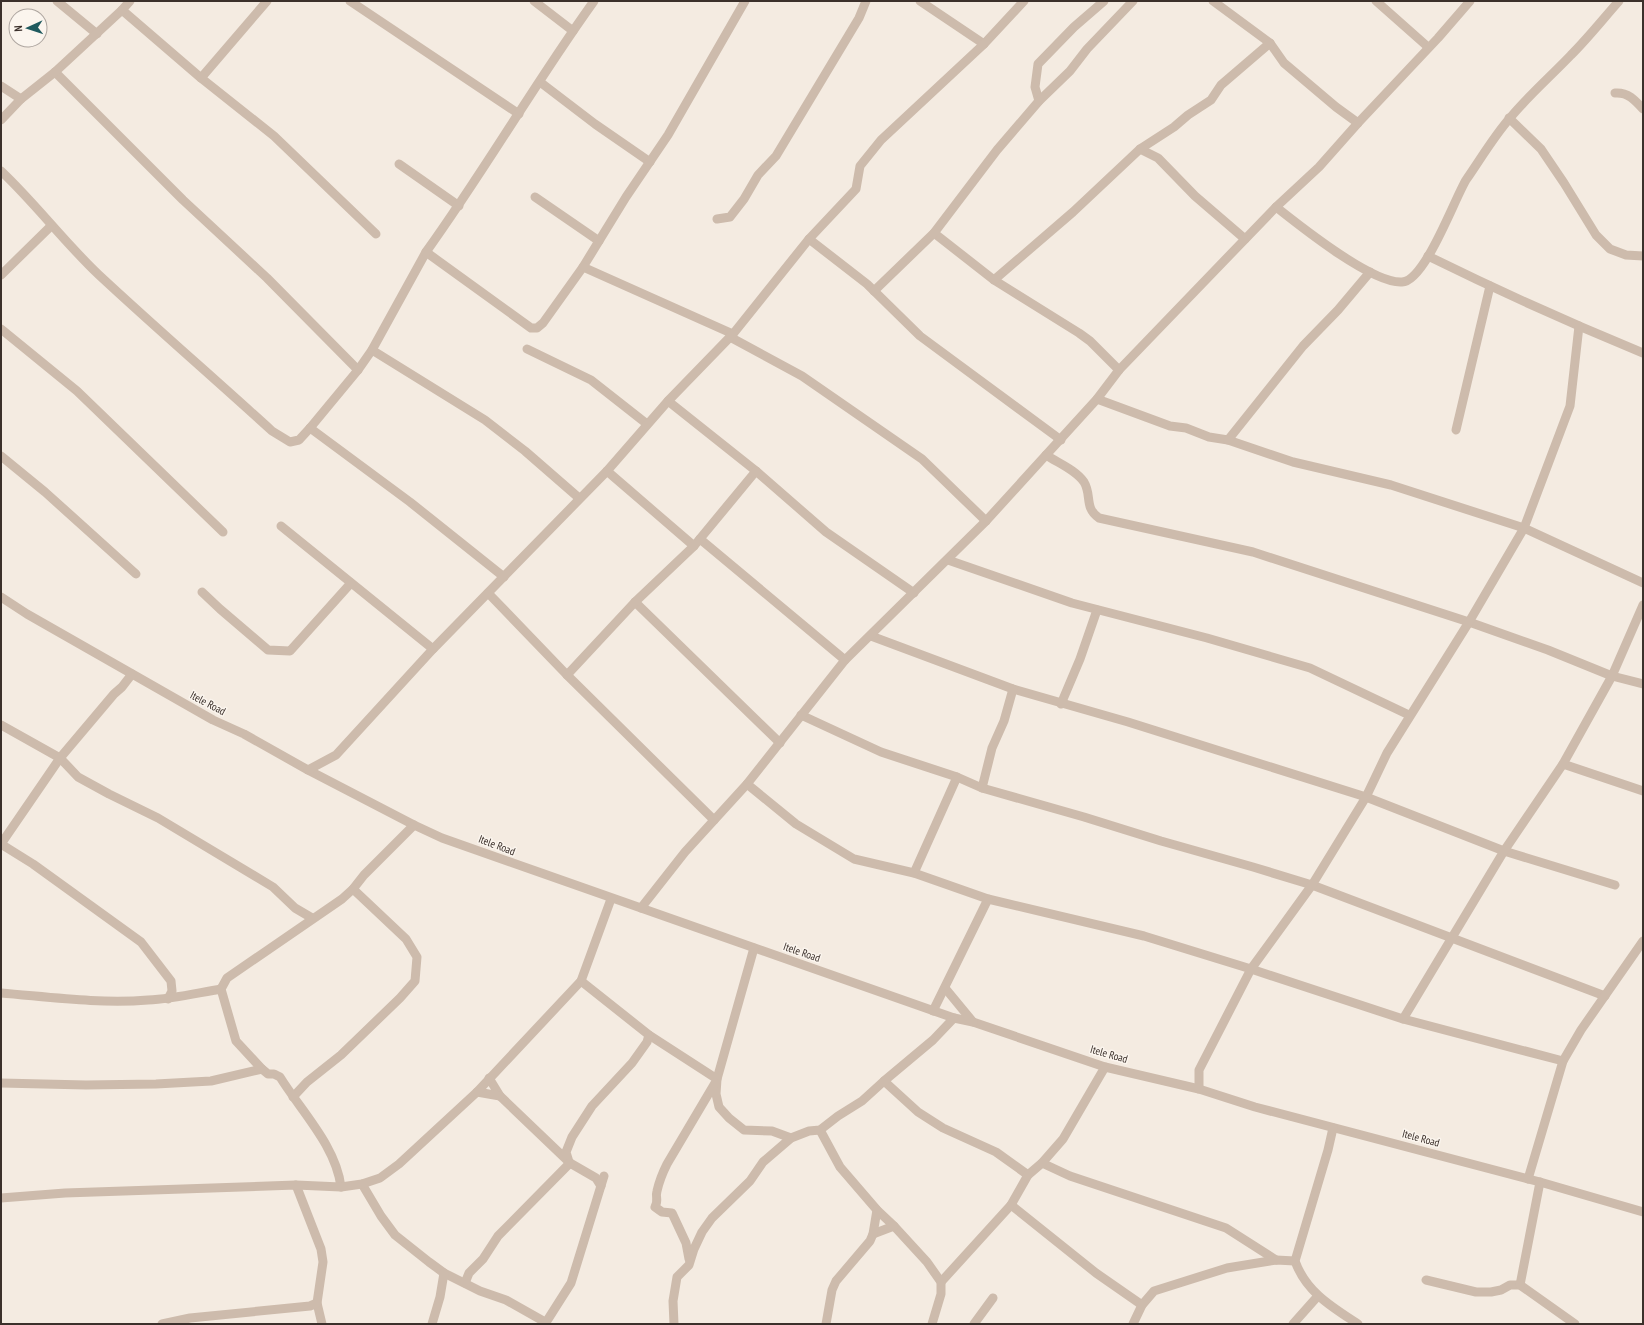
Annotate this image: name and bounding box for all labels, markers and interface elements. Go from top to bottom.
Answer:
north arrow [8,8,48,48]
text: N [11,25,25,32]
street label: Itele Road [188,688,228,718]
street label: Itele Road [477,832,518,858]
street label: Itele Road [782,939,823,965]
street label: Itele Road [1089,1042,1130,1066]
street label: Itele Road [1401,1126,1442,1150]

